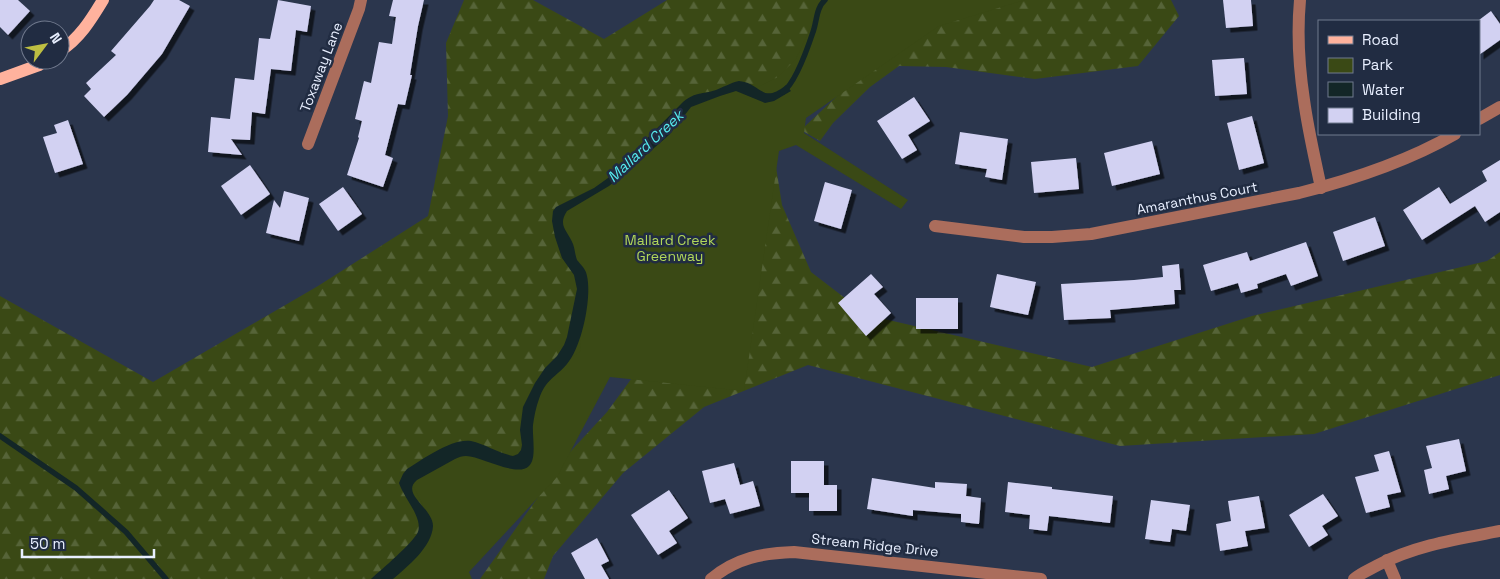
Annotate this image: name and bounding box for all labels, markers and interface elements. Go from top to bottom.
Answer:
north arrow [20,20,70,70]
street label: Toxaway Lane [296,20,346,114]
legend [1318,20,1480,135]
text: N [46,29,66,47]
text: Road [1362,30,1399,49]
text: Park [1362,55,1393,74]
text: Water [1362,80,1405,99]
water label: Mallard Creek [603,105,688,186]
text: Building [1362,105,1421,124]
street label: Amaranthus Court [1135,177,1259,219]
park label: Mallard Creek Greenway [625,231,716,265]
scale bar [22,526,155,558]
street label: Stream Ridge Drive [811,529,939,561]
text: 50 m [30,534,65,553]

